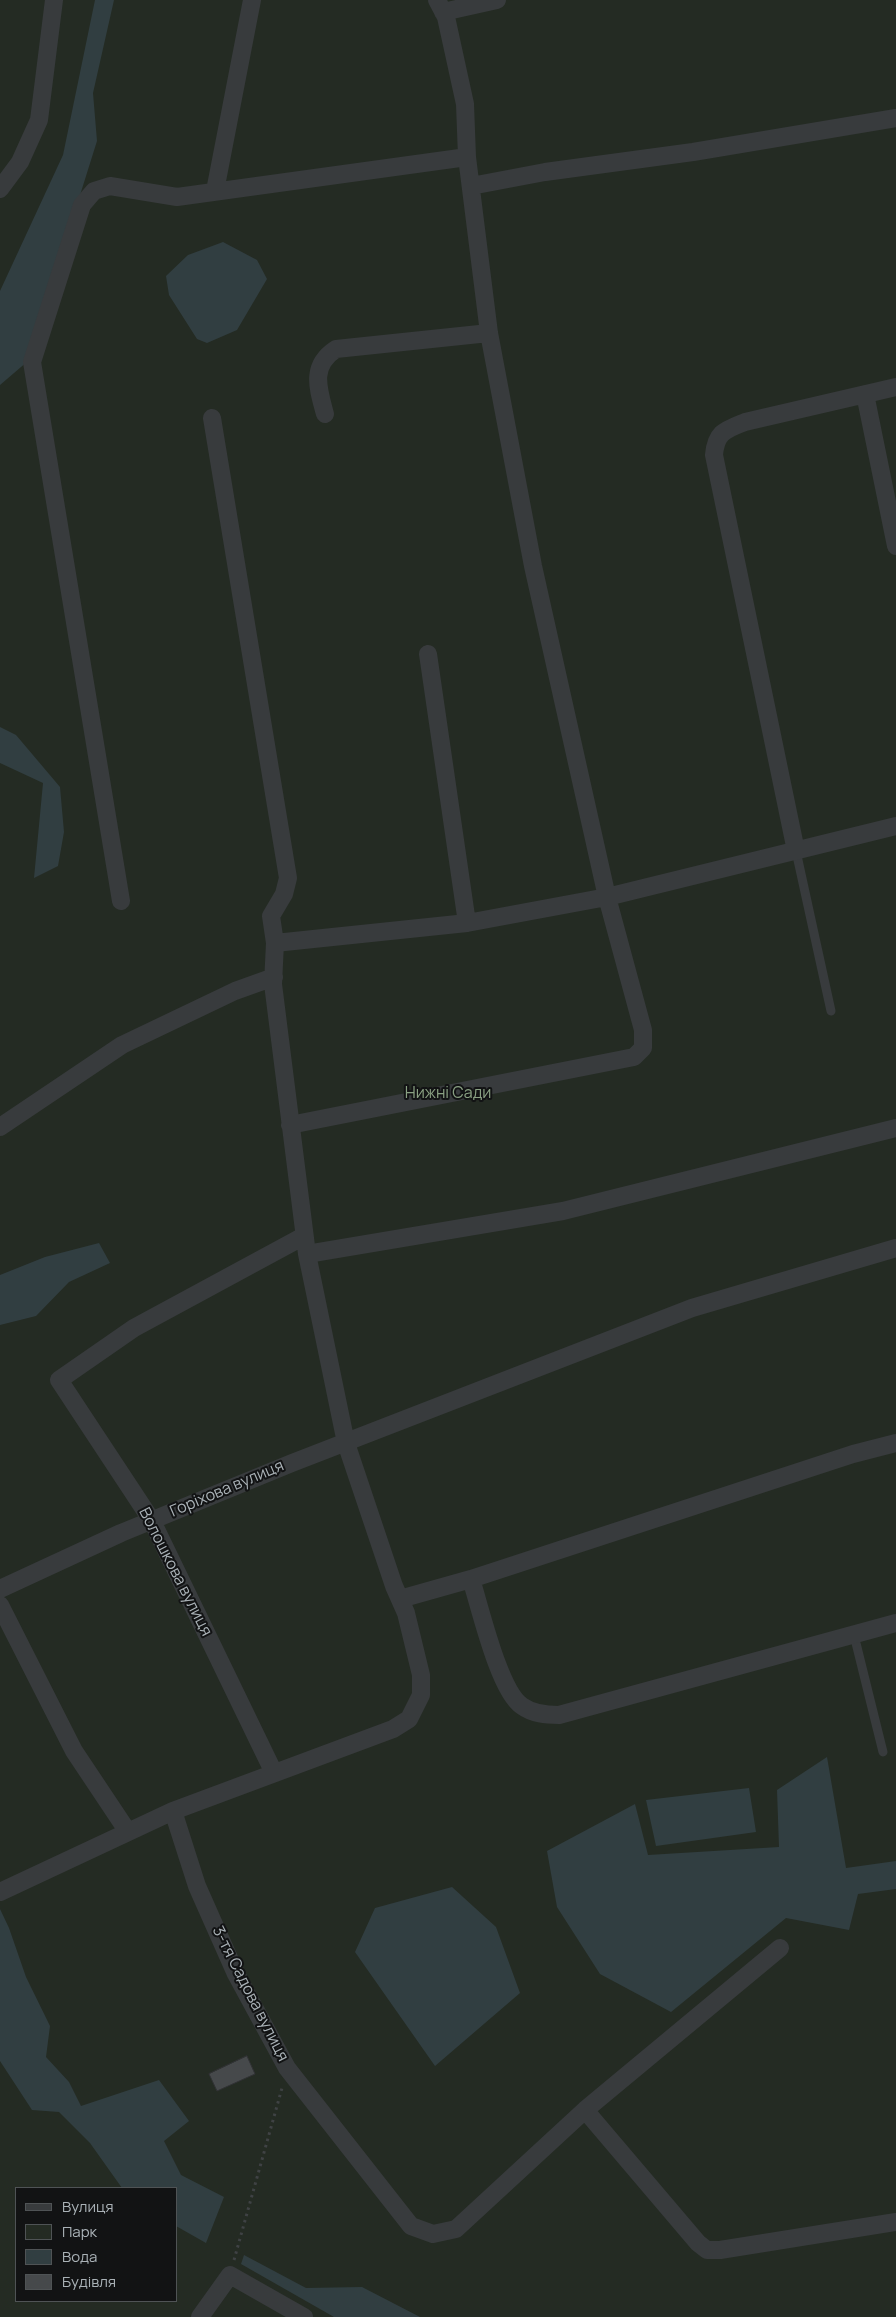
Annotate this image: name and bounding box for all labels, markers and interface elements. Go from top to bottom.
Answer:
park label: Нижні Сади [405,1084,491,1104]
street label: Горіхова вулиця [167,1456,287,1522]
street label: Волошкова вулиця [134,1505,216,1639]
street label: 3-тя Садова вулиця [208,1923,292,2065]
legend [15,2187,178,2302]
text: Вулиця [62,2196,114,2217]
text: Парк [62,2221,97,2242]
text: Вода [62,2246,97,2267]
text: Будівля [62,2271,116,2292]

